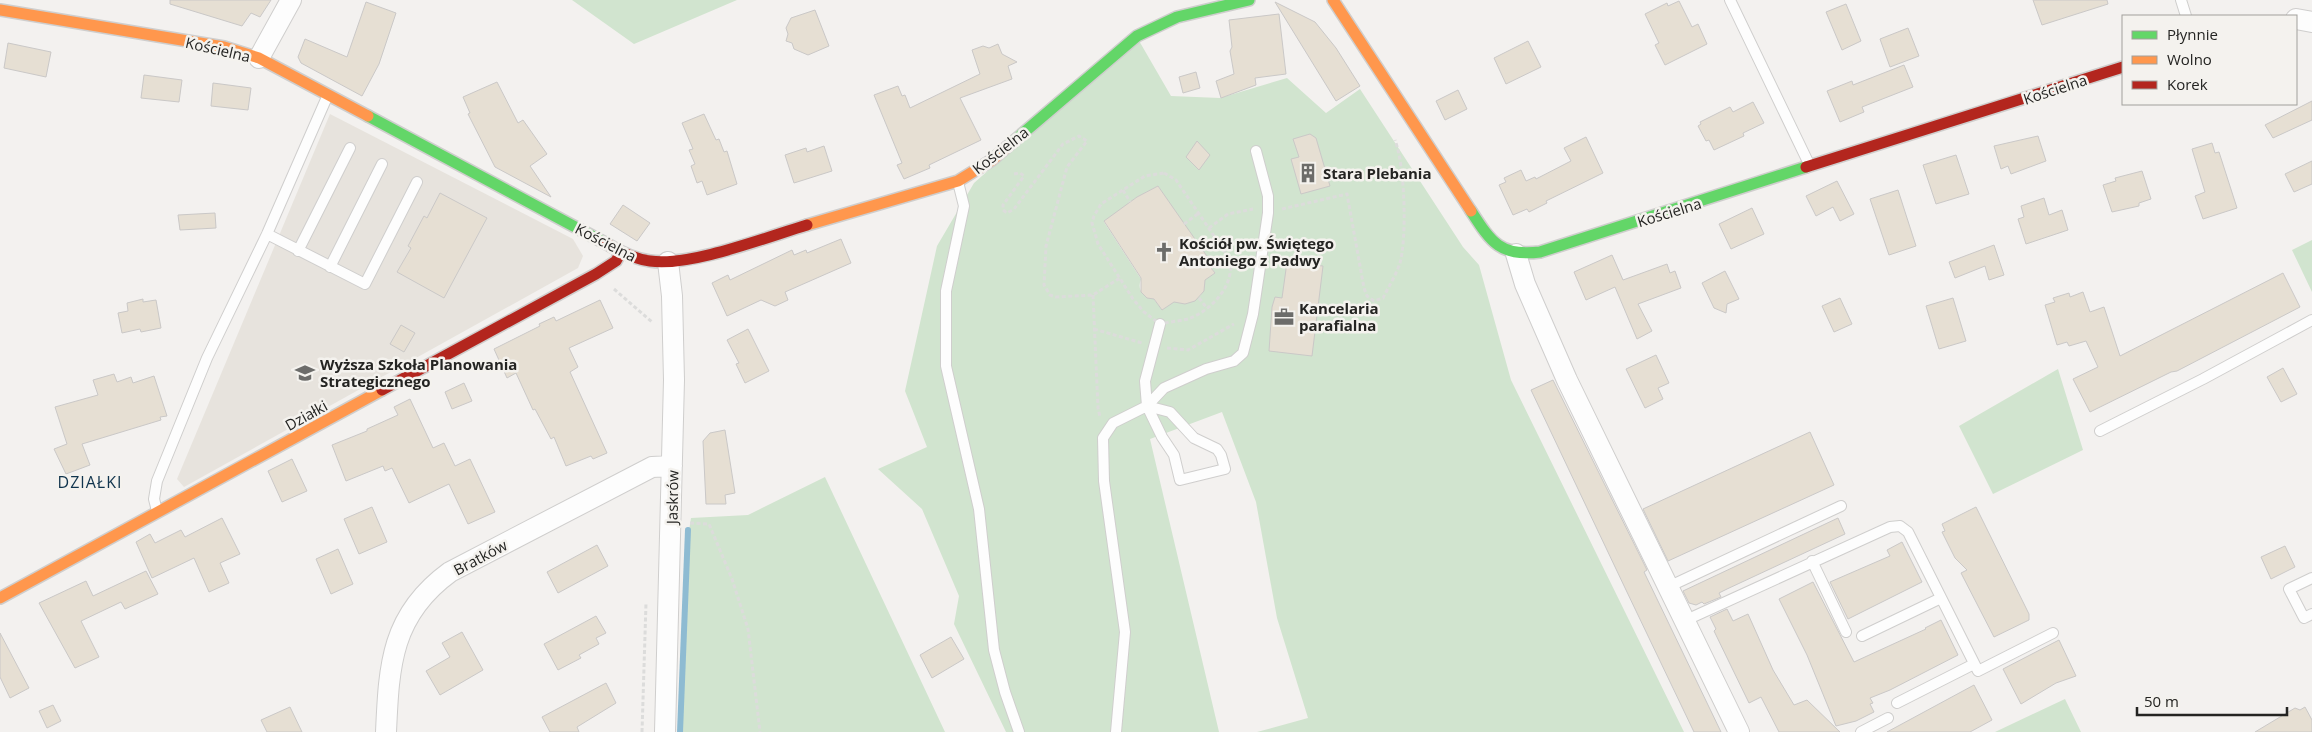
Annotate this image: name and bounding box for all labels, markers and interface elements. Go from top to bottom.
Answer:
legend [2122,15,2297,105]
text: Płynnie [2167,24,2218,44]
street label: Kościelna [184,32,252,66]
text: Wolno [2167,49,2212,69]
street label: Kościelna [2020,69,2090,109]
text: Korek [2167,74,2208,94]
street label: Kościelna [968,122,1032,178]
building icon: Stara Plebania [1297,162,1319,184]
place label: Stara Plebania [1323,163,1432,183]
street label: Kościelna [1634,193,1704,231]
street label: Kościelna [572,218,640,266]
place label: Kościół pw. Świętego Antoniego z Padwy [1179,233,1334,270]
church icon: Kościół pw. Świętego Antoniego z Padwy [1153,241,1175,263]
place label: Kancelaria parafialna [1299,298,1379,335]
office icon: Kancelaria parafialna [1273,306,1295,328]
place label: Wyższa Szkoła Planowania Strategicznego [320,354,517,391]
school or university icon: Wyższa Szkoła Planowania Strategicznego [294,362,316,384]
street label: Działki [281,395,331,435]
street label: Jaskrów [661,469,682,526]
district label: DZIAŁKI [58,471,122,493]
street label: Bratków [450,534,511,579]
scale bar [2137,684,2287,716]
text: 50 m [2144,691,2179,711]

